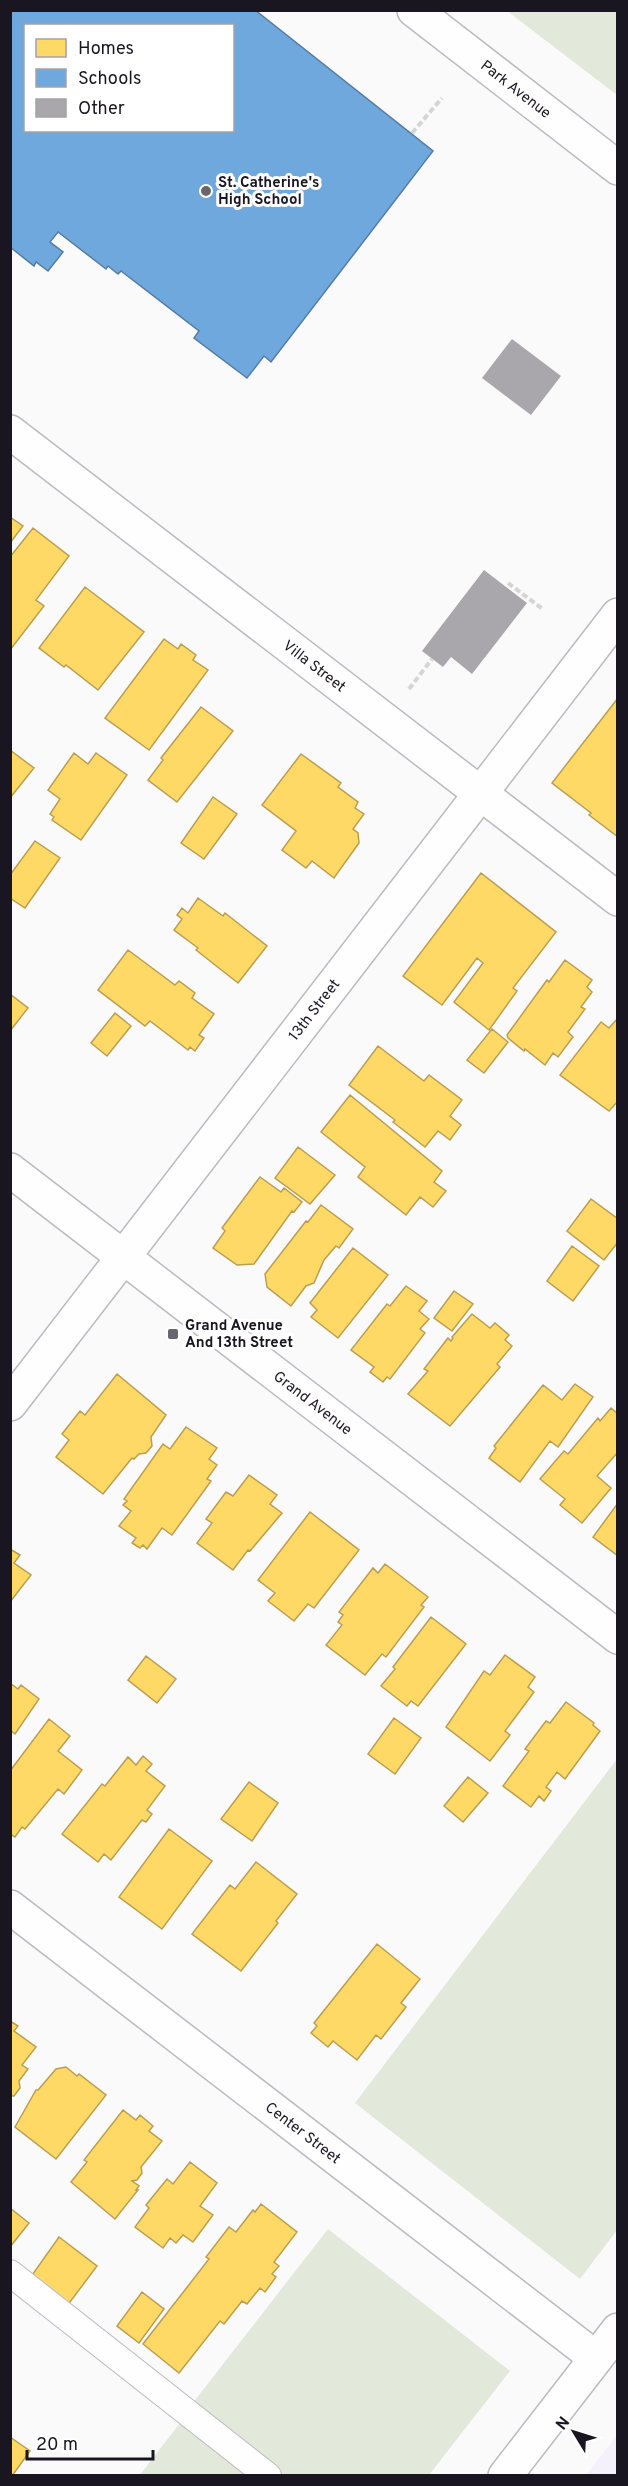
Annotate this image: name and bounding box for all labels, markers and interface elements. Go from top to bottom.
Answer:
legend [24,24,234,132]
text: Homes [78,38,134,61]
street label: Park Avenue [476,57,554,123]
text: Schools [78,68,141,91]
text: Other [78,98,125,121]
place label: St. Catherine's High School [218,174,319,210]
marker: St. Catherine's High School [199,184,213,198]
street label: Villa Street [278,637,349,697]
street label: 13th Street [285,976,345,1045]
place label: Grand Avenue And 13th Street [185,1317,293,1353]
marker: Grand Avenue And 13th Street [166,1327,180,1341]
street label: Grand Avenue [269,1368,355,1440]
street label: Center Street [261,2099,344,2169]
north arrow [544,2402,604,2462]
text: N [552,2413,575,2435]
scale bar [27,2423,153,2461]
text: 20 m [36,2434,78,2457]

